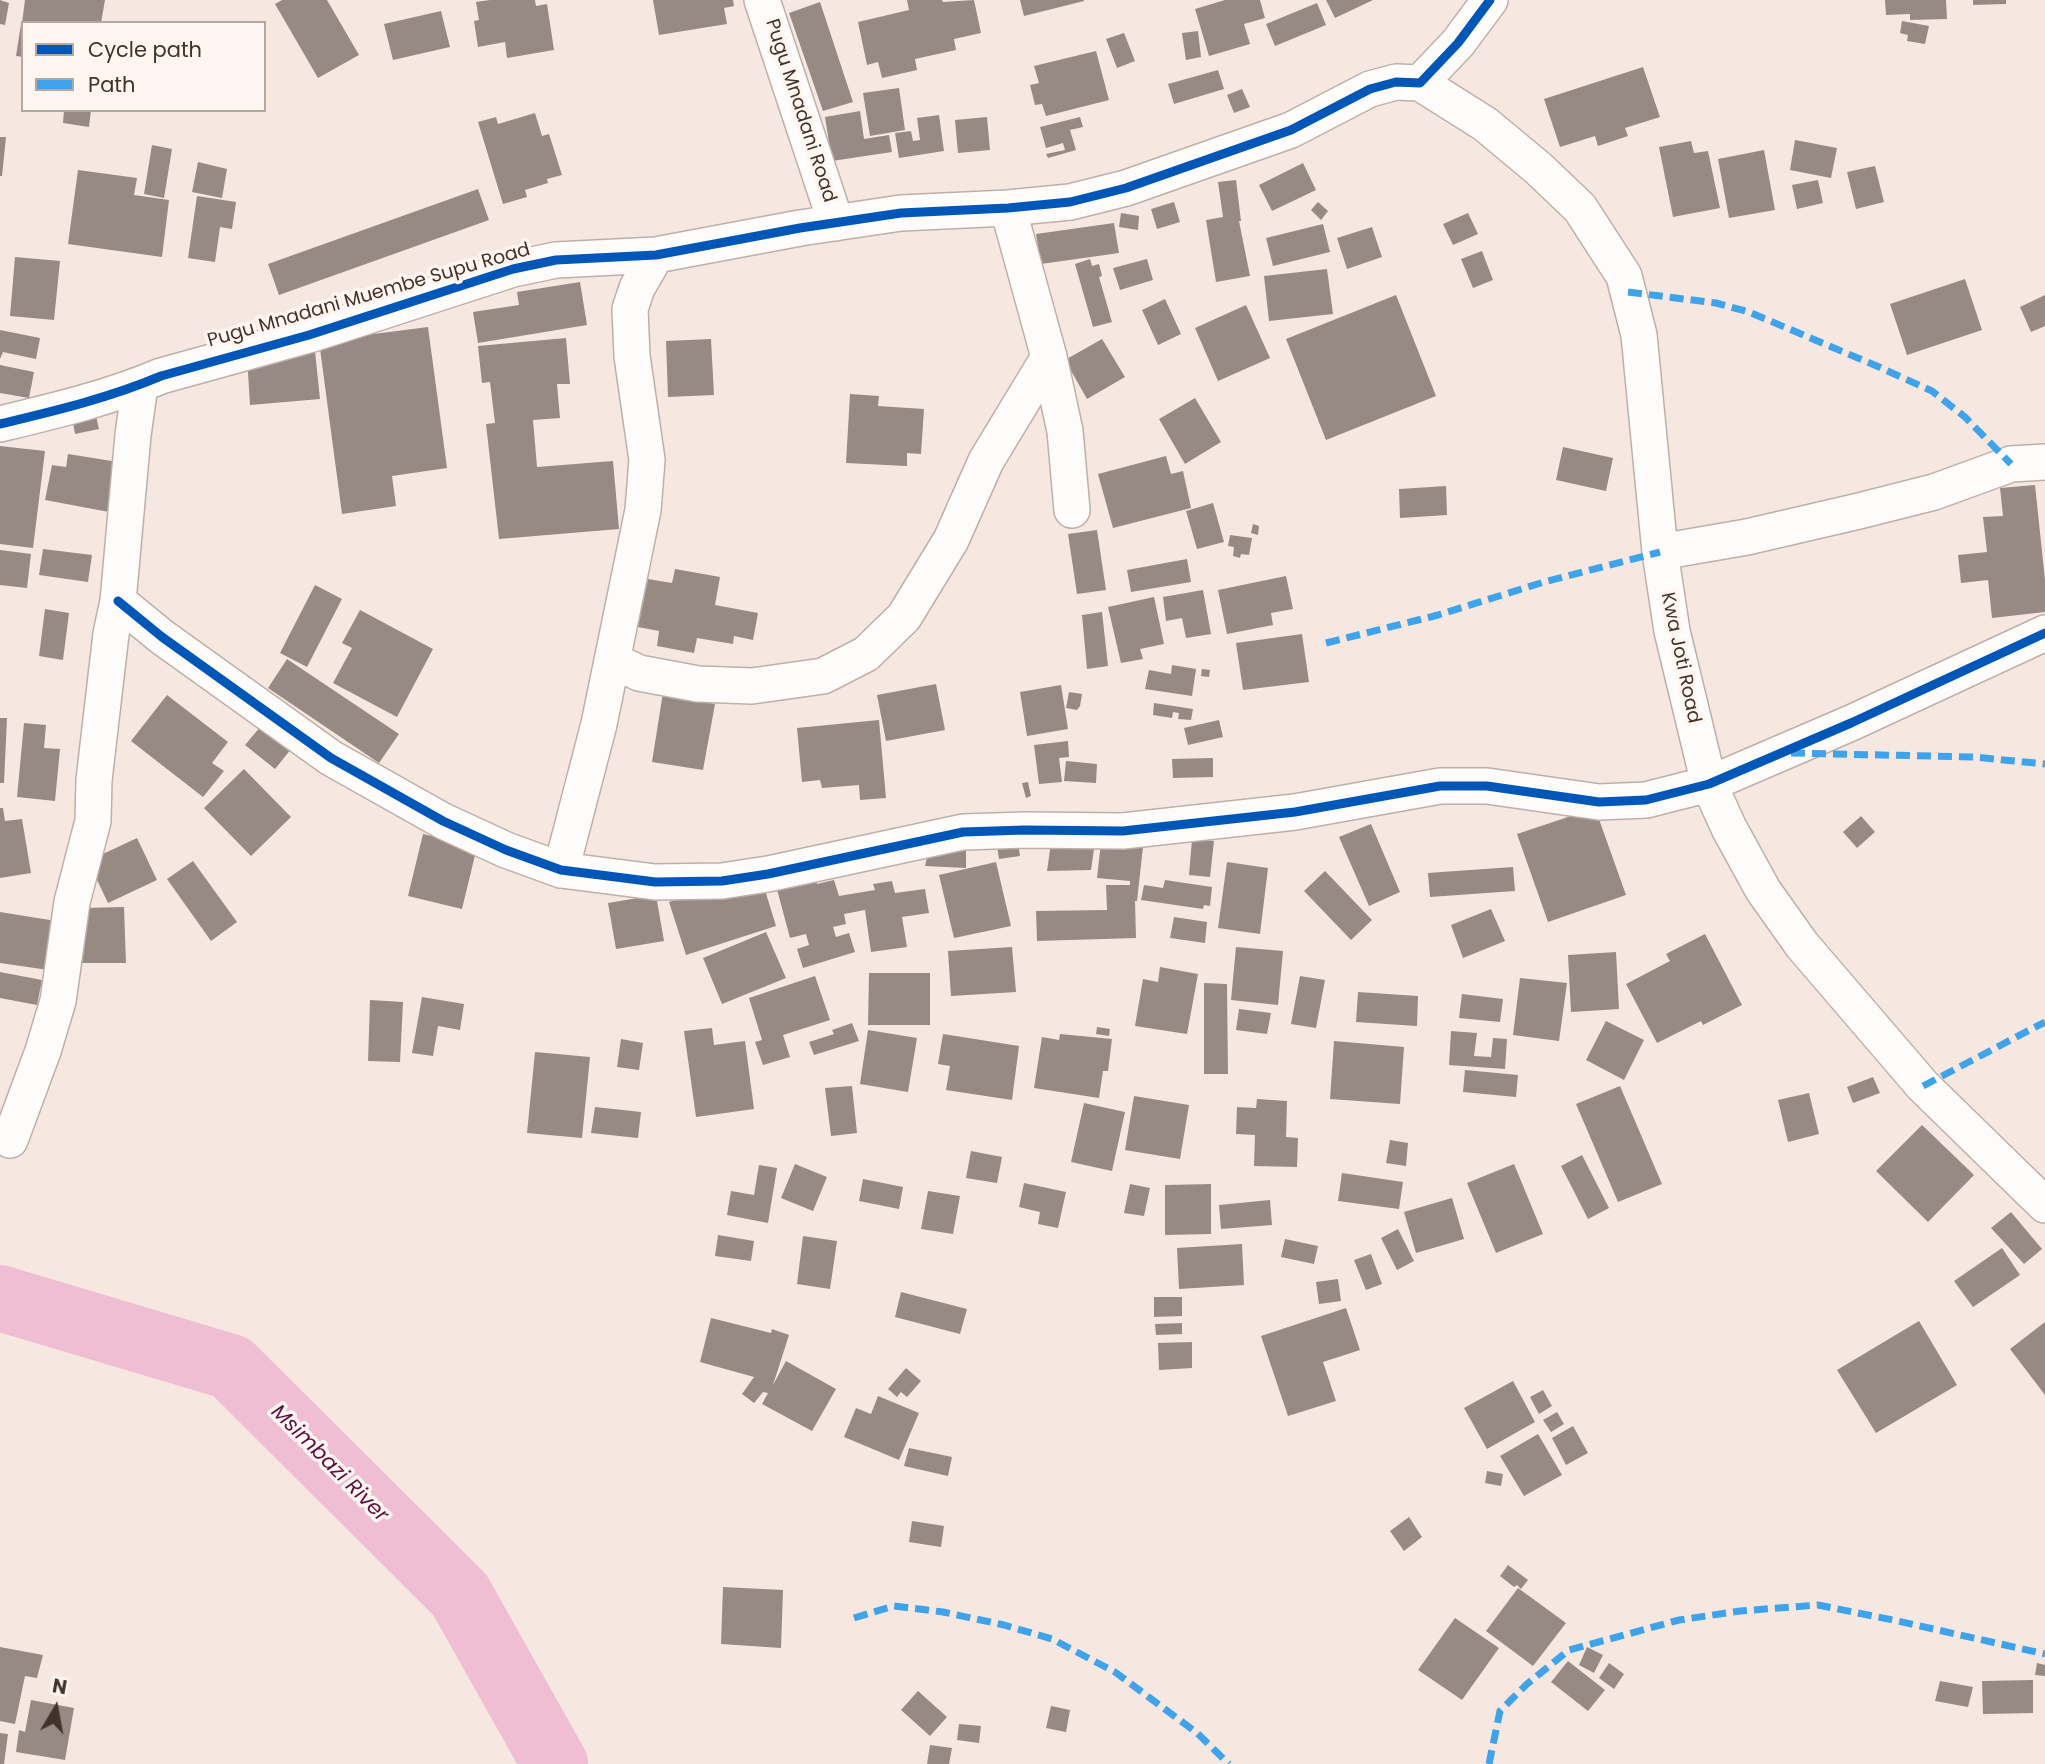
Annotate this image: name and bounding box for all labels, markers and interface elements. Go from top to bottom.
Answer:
street label: Pugu Mnadani Road [760,16,840,206]
legend [21,21,266,112]
text: Cycle path [88,35,202,64]
text: Path [88,70,135,99]
street label: Pugu Mnadani Muembe Supu Road [205,239,533,353]
street label: Kwa Joti Road [1655,590,1705,726]
water label: Msimbazi River [265,1400,393,1528]
text: N [50,1672,69,1701]
north arrow [21,1673,91,1743]

